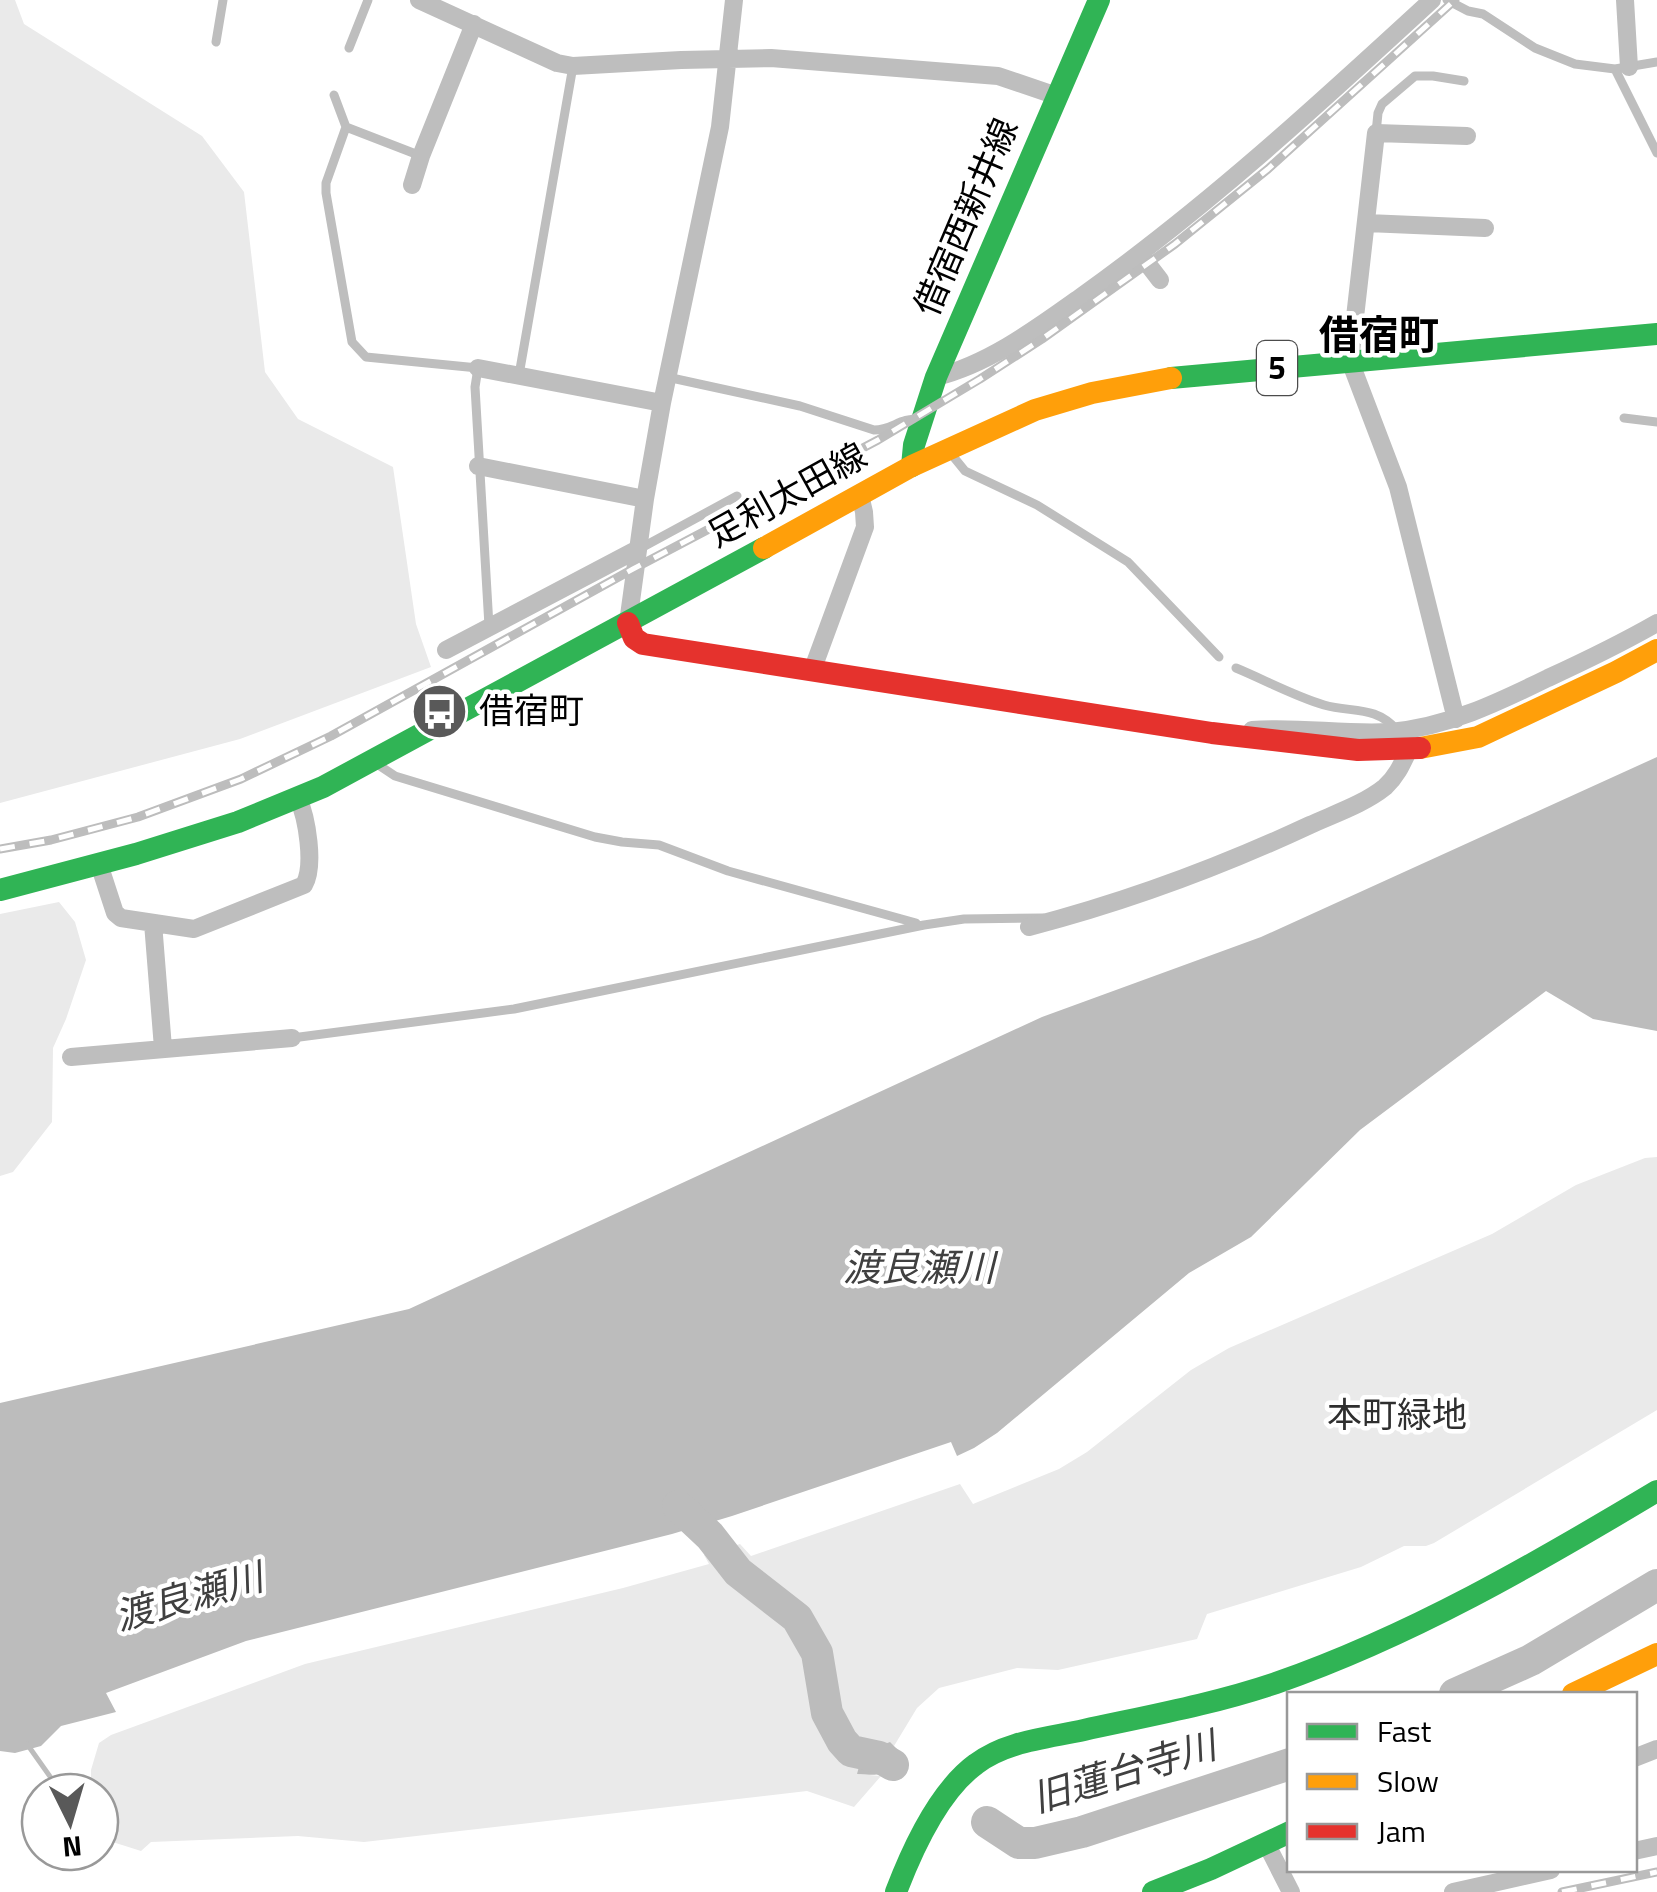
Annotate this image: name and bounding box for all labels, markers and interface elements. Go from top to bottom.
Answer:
street label: 借宿西新井線 [899,109,1031,324]
district label: 借宿町 [1319,304,1439,365]
road number: 5 [1257,341,1297,395]
street label: 足利太田線 [697,428,876,560]
bus stop icon: 借宿町 [410,681,470,741]
place label: 借宿町 [479,683,584,737]
water label: 渡良瀬川 [843,1238,999,1296]
park label: 本町緑地 [1327,1387,1467,1441]
water label: 渡良瀬川 [108,1546,274,1645]
legend [1287,1692,1637,1872]
text: Fast [1377,1708,1432,1754]
water label: 旧蓮台寺川 [1024,1714,1227,1827]
text: Slow [1377,1758,1439,1804]
north arrow [20,1772,120,1872]
text: Jam [1377,1808,1426,1854]
text: N [61,1825,84,1870]

